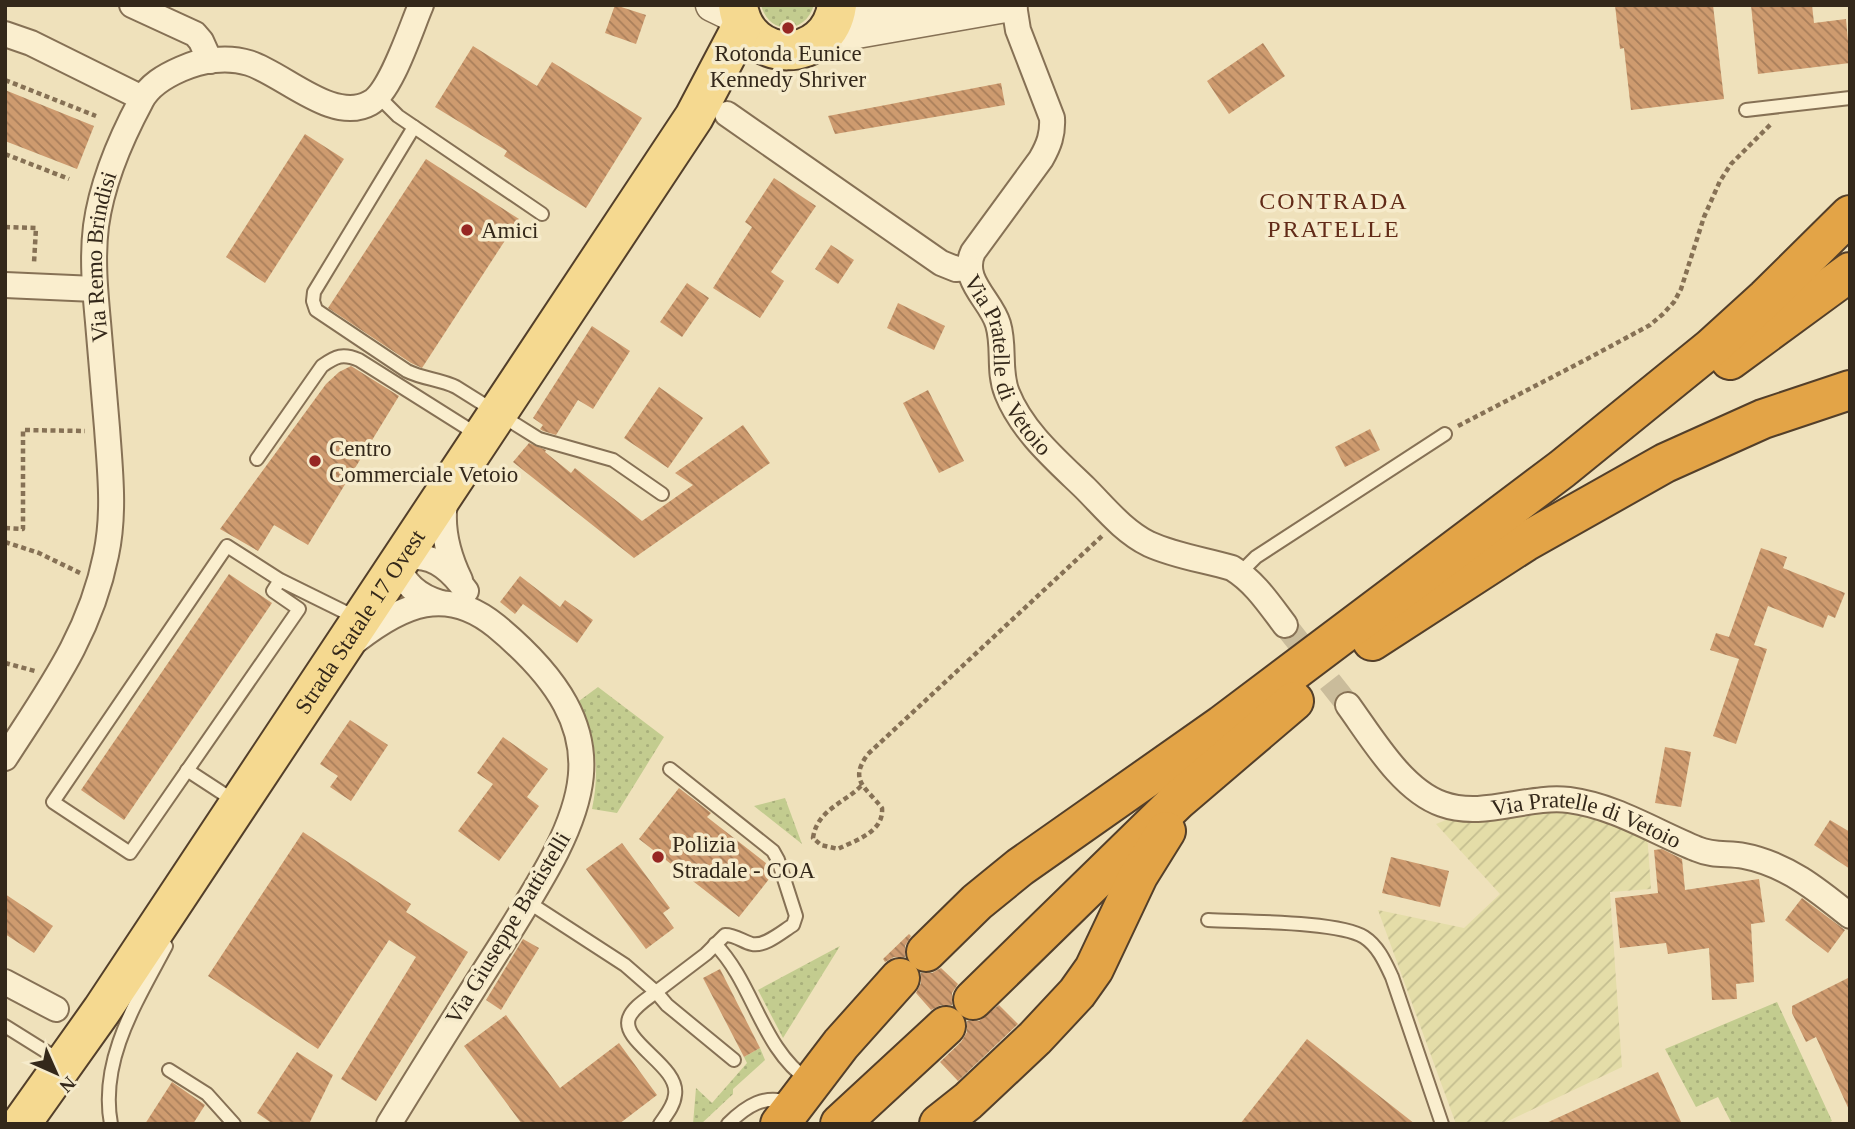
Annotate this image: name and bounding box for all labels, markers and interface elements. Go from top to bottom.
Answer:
marker: Rotonda Eunice Kennedy Shriver [780,20,796,36]
place label: Rotonda Eunice Kennedy Shriver [710,41,867,92]
street label: Via Remo Brindisi [81,168,121,343]
district label: CONTRADA PRATELLE [1259,188,1409,242]
place label: Amici [481,218,539,243]
marker: Amici [459,222,475,238]
street label: Via Pratelle di Vetoio [960,271,1057,460]
place label: Centro Commerciale Vetoio [329,436,518,487]
marker: Centro Commerciale Vetoio [307,453,323,469]
street label: Strada Statale 17 Ovest [290,524,430,718]
street label: Via Pratelle di Vetoio [1490,787,1685,853]
street label: Via Giuseppe Battistelli [441,827,575,1029]
place label: Polizia Stradale - COA [672,832,815,883]
marker: Polizia Stradale - COA [650,849,666,865]
north arrow [21,1038,91,1108]
text: N [55,1072,80,1097]

